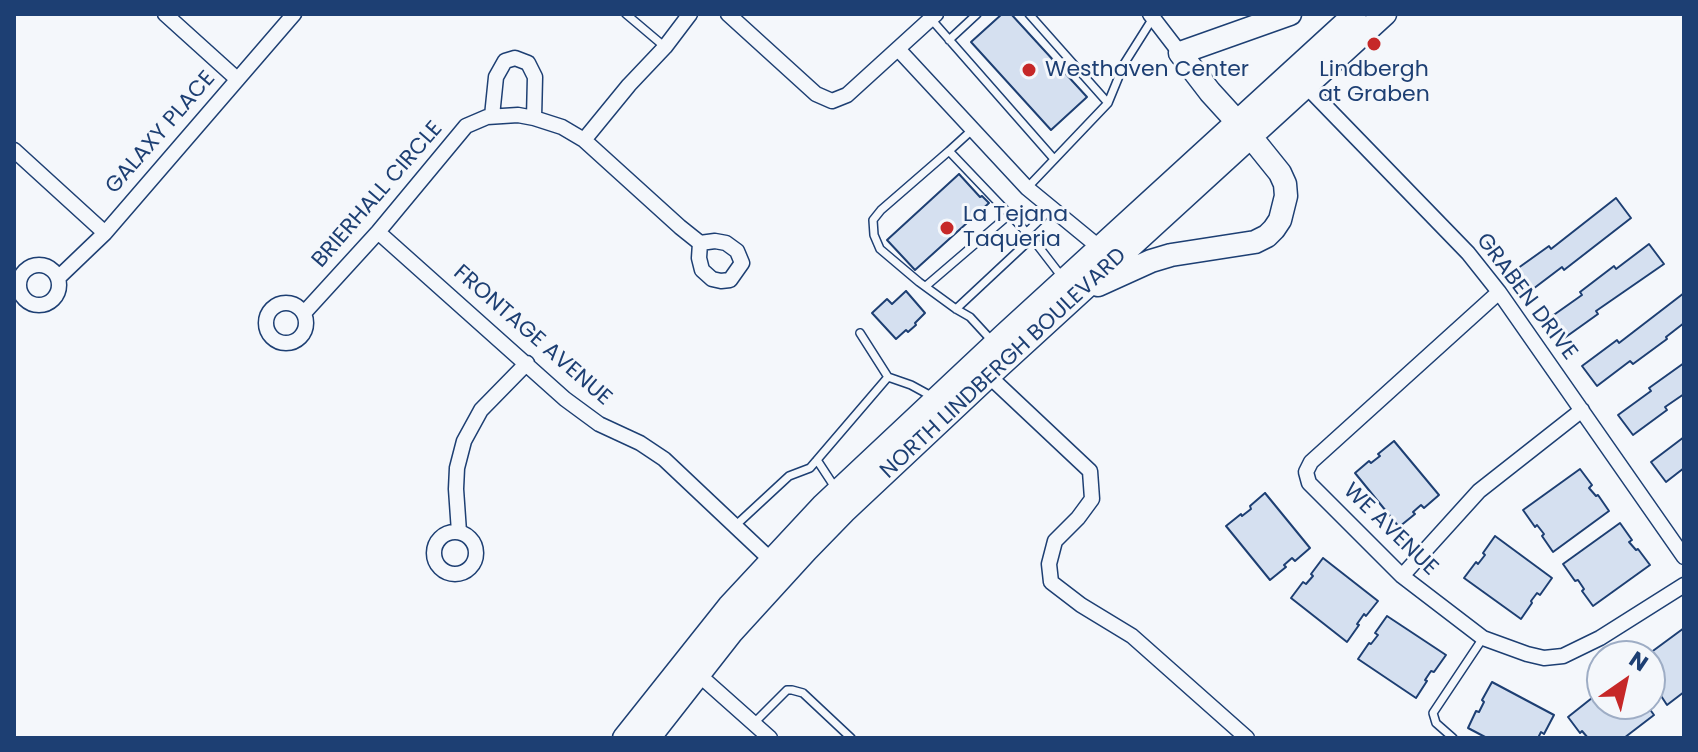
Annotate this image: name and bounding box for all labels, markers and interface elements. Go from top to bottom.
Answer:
marker: Lindbergh at Graben [1365,35,1383,53]
place label: Westhaven Center [1045,57,1249,83]
place label: Lindbergh at Graben [1318,57,1430,108]
marker: Westhaven Center [1020,61,1038,79]
street label: GALAXY PLACE [101,66,221,200]
street label: BRIERHALL CIRCLE [307,116,449,274]
place label: La Tejana Taqueria [963,202,1068,254]
marker: La Tejana Taqueria [938,219,956,237]
street label: GRABEN DRIVE [1470,228,1582,366]
street label: NORTH LINDBERGH BOULEVARD [876,243,1132,485]
street label: FRONTAGE AVENUE [448,260,616,412]
street label: WE AVENUE [1337,478,1443,582]
north arrow [1586,640,1666,720]
text: N [1623,644,1654,679]

